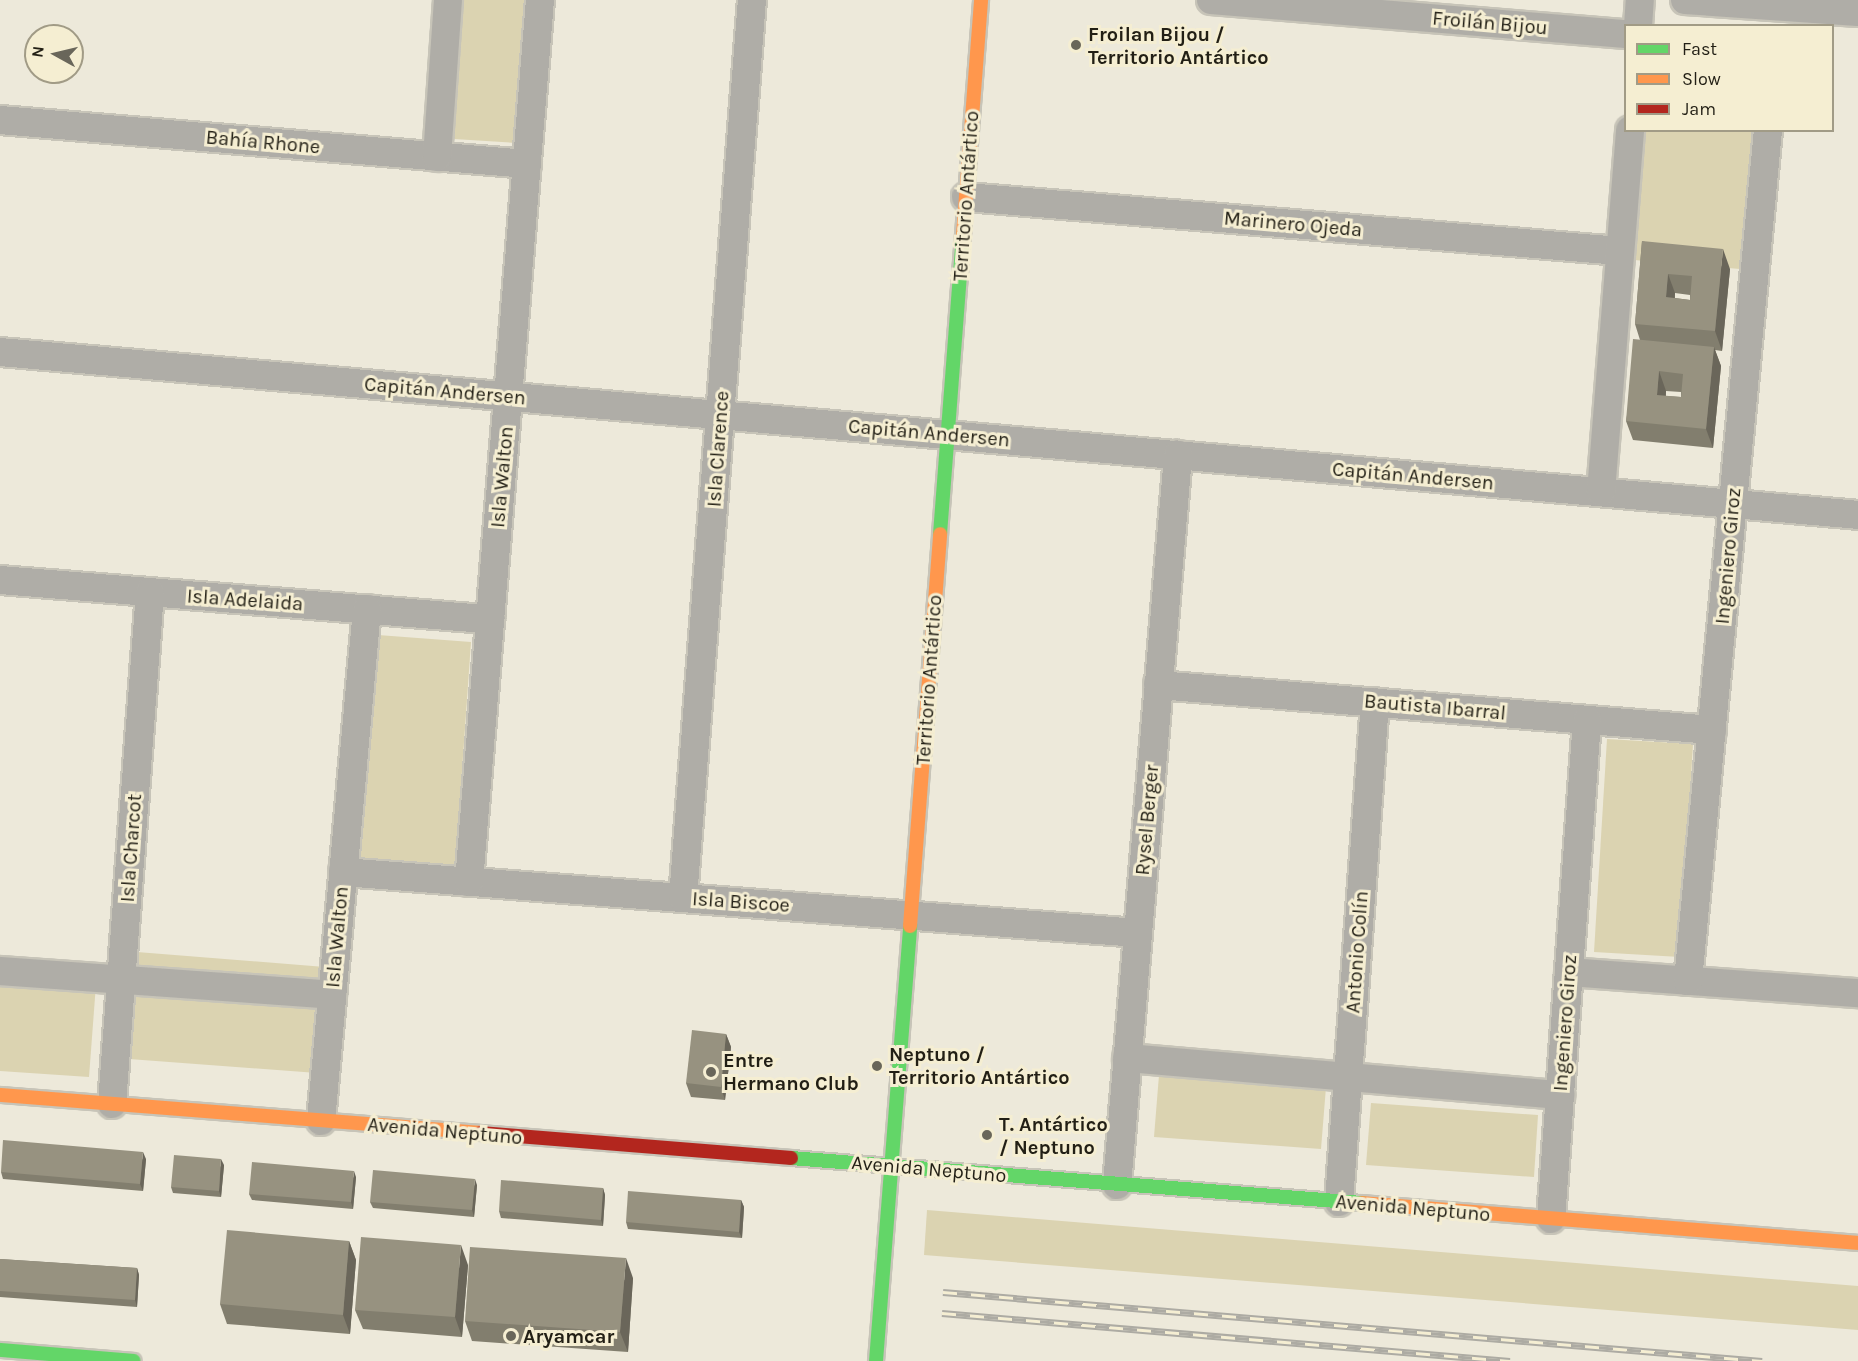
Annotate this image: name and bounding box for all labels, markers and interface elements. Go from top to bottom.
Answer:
street label: Froilán Bijou [1431,6,1549,40]
place label: Froilan Bijou / Territorio Antártico [1088,22,1269,69]
north arrow [24,24,84,84]
legend [1624,24,1834,132]
marker: Froilan Bijou / Territorio Antártico [1069,38,1083,52]
text: Fast [1682,38,1717,60]
text: N [27,45,48,59]
text: Slow [1682,68,1721,90]
text: Jam [1682,98,1716,120]
street label: Territorio Antártico [948,110,984,282]
street label: Bahía Rhone [205,125,321,159]
street label: Marinero Ojeda [1223,206,1363,242]
street label: Capitán Andersen [363,372,527,410]
street label: Isla Clarence [702,390,734,508]
street label: Capitán Andersen [847,414,1011,452]
street label: Isla Walton [486,425,518,529]
street label: Capitán Andersen [1331,457,1495,495]
street label: Ingeniero Giroz [1710,487,1746,625]
street label: Isla Adelaida [186,584,304,616]
street label: Territorio Antártico [911,594,947,766]
street label: Bautista Ibarral [1363,689,1507,725]
street label: Rysel Berger [1130,764,1164,876]
street label: Isla Charcot [115,793,147,903]
street label: Isla Walton [321,885,353,989]
street label: Isla Biscoe [691,887,791,917]
street label: Antonio Colín [1341,890,1373,1014]
street label: Ingeniero Giroz [1548,954,1582,1092]
place label: Neptuno / Territorio Antártico [889,1042,1070,1089]
place label: Entre Hermano Club [723,1048,859,1095]
marker: Neptuno / Territorio Antártico [870,1059,884,1073]
marker: Entre Hermano Club [704,1065,718,1079]
street label: Avenida Neptuno [367,1112,523,1150]
place label: T. Antártico / Neptuno [999,1112,1108,1159]
marker: T. Antártico / Neptuno [980,1128,994,1142]
street label: Avenida Neptuno [851,1150,1007,1188]
street label: Avenida Neptuno [1335,1189,1491,1227]
place label: Aryamcar [523,1324,614,1348]
marker: Aryamcar [504,1329,518,1343]

